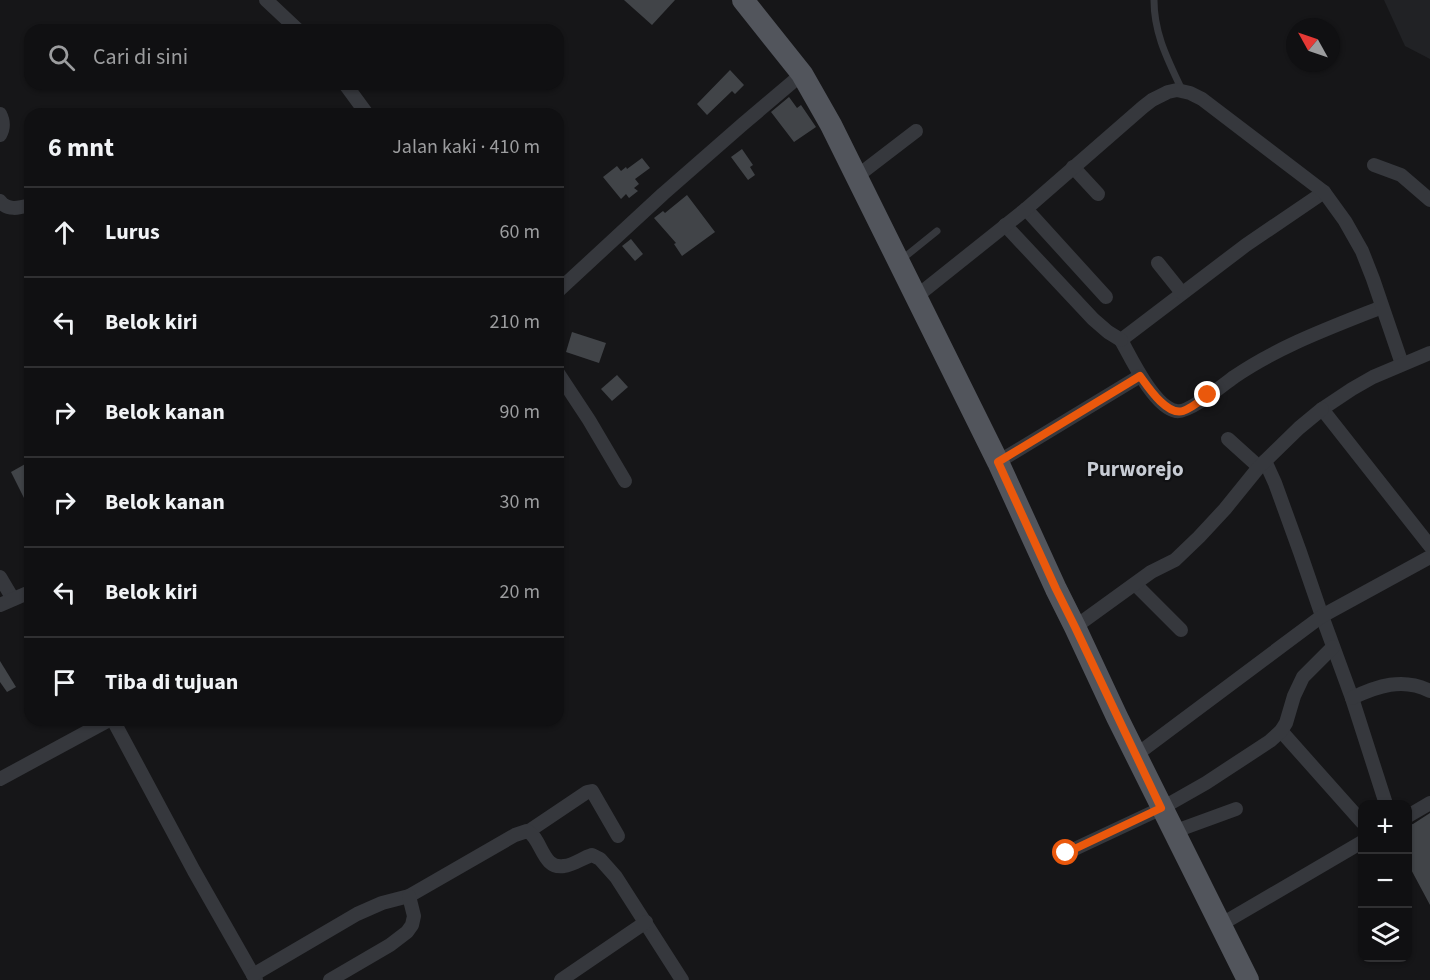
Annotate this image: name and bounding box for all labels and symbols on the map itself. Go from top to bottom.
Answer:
north arrow [1286,18,1340,72]
route end [1194,381,1220,407]
district label: Purworejo [1086,454,1184,484]
route start [1052,839,1078,865]

